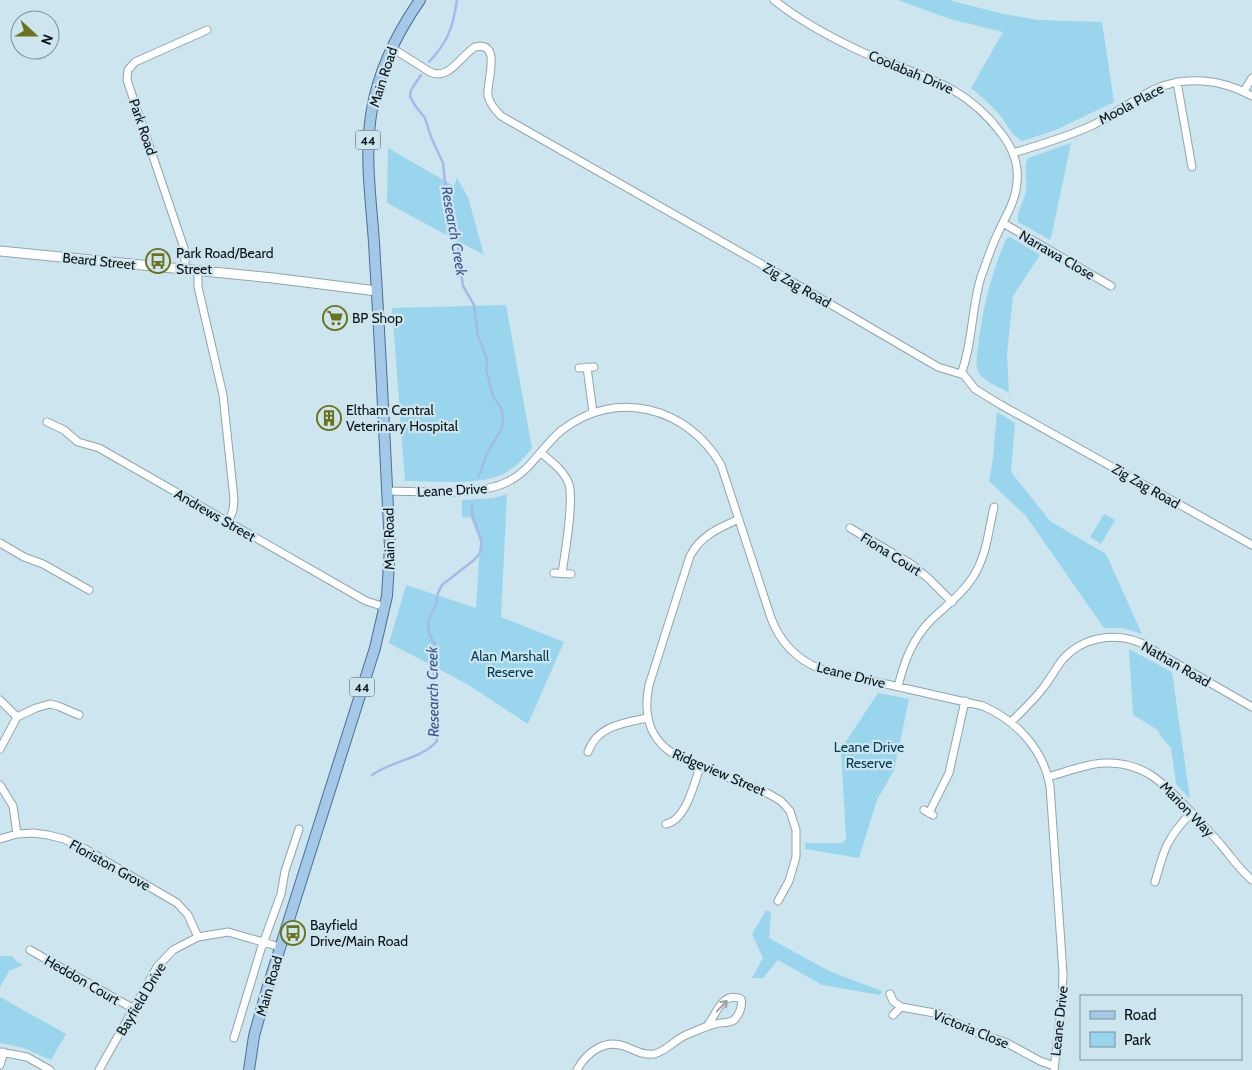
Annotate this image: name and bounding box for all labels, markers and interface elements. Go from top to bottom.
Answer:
north arrow [10,10,60,60]
text: N [37,32,57,48]
street label: Main Road [365,45,401,109]
street label: Coolabah Drive [866,46,956,98]
street label: Moola Place [1095,79,1167,129]
street label: Park Road [125,96,161,158]
road number: 44 [356,130,380,150]
water label: Research Creek [437,185,471,278]
street label: Narrawa Close [1016,226,1098,284]
place label: Park Road/Beard Street [176,244,274,278]
street label: Beard Street [62,248,137,274]
bus stop icon: Park Road/Beard Street [145,248,171,274]
street label: Zig Zag Road [760,258,834,312]
supermarket icon: BP Shop [322,305,348,331]
place label: BP Shop [352,309,403,327]
place label: Eltham Central Veterinary Hospital [346,401,459,435]
building icon: Eltham Central Veterinary Hospital [316,405,342,431]
street label: Zig Zag Road [1109,459,1183,513]
street label: Leane Drive [416,479,488,501]
street label: Andrews Street [171,485,259,546]
street label: Main Road [379,508,399,570]
street label: Fiona Court [857,528,925,580]
street label: Nathan Road [1138,637,1214,691]
water label: Research Creek [423,646,443,737]
park label: Alan Marshall Reserve [471,647,550,681]
street label: Leane Drive [815,658,887,692]
road number: 44 [350,678,374,696]
park label: Leane Drive Reserve [834,738,904,772]
street label: Ridgeview Street [670,744,769,800]
street label: Marion Way [1156,777,1218,841]
street label: Floriston Grove [66,835,154,895]
place label: Bayfield Drive/Main Road [310,916,408,950]
bus stop icon: Bayfield Drive/Main Road [280,920,306,946]
street label: Heddon Court [41,951,123,1009]
street label: Main Road [252,954,286,1018]
street label: Bayfield Drive [112,959,170,1039]
street label: Leane Drive [1046,985,1072,1057]
legend [1080,995,1242,1060]
one-way arrow [716,1000,728,1012]
street label: Victoria Close [930,1006,1012,1052]
text: Road [1124,1006,1157,1024]
text: Park [1124,1031,1151,1049]

